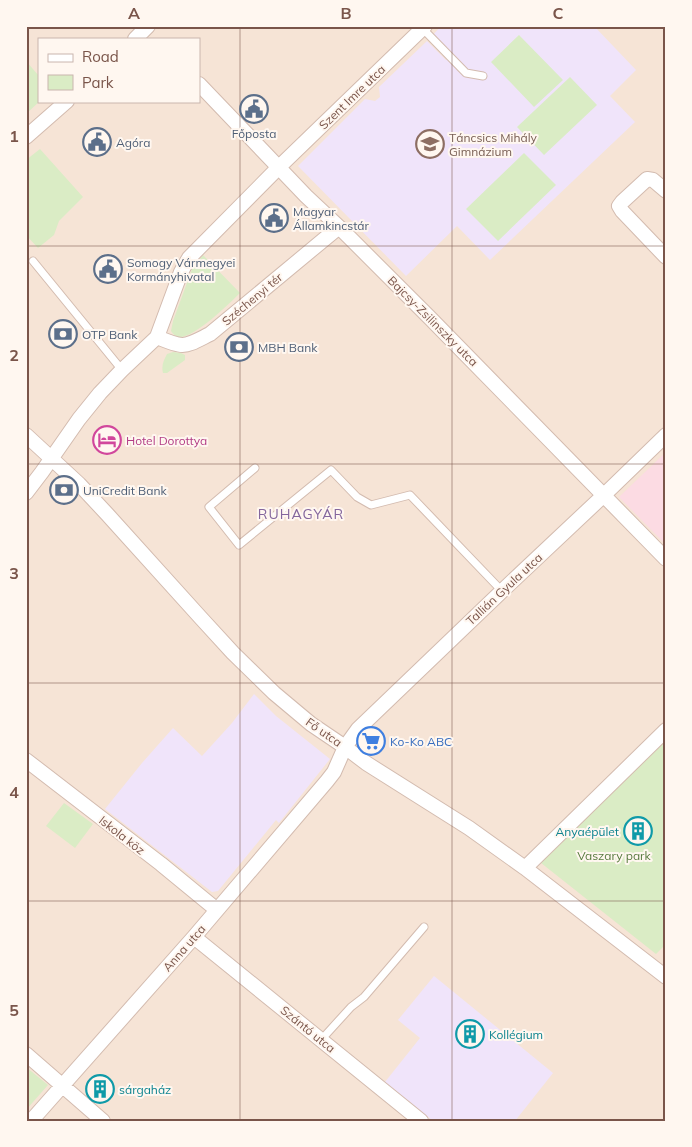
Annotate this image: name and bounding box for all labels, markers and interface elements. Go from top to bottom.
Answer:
text: A [128,3,140,23]
text: B [340,3,352,23]
text: C [553,3,564,23]
legend [38,38,200,102]
text: Road [82,47,119,66]
street label: Szent Imre utca [316,62,388,132]
text: Park [82,73,114,92]
public building icon: Főposta [239,94,269,124]
text: 1 [9,126,19,146]
place label: Főposta [232,126,276,141]
public building icon: Agóra [82,127,112,157]
school or university icon: Táncsics Mihály Gimnázium [415,129,445,159]
place label: Táncsics Mihály Gimnázium [449,130,537,159]
place label: Agóra [116,135,150,150]
public building icon: Magyar Államkincstár [259,203,289,233]
place label: Magyar Államkincstár [293,204,370,233]
public building icon: Somogy Vármegyei Kormányhivatal [93,254,123,284]
place label: Somogy Vármegyei Kormányhivatal [127,255,236,284]
street label: Széchenyi tér [219,269,286,329]
street label: Bajcsy-Zsilinszky utca [385,273,481,369]
bank icon: OTP Bank [48,319,78,349]
place label: OTP Bank [82,327,138,342]
bank icon: MBH Bank [224,332,254,362]
place label: MBH Bank [258,340,318,355]
text: 2 [9,345,19,365]
hotel icon: Hotel Dorottya [92,425,122,455]
place label: Hotel Dorottya [126,433,207,448]
bank icon: UniCredit Bank [49,475,79,505]
place label: UniCredit Bank [83,483,167,498]
district label: RUHAGYÁR [258,505,344,523]
street label: Tallián Gyula utca [463,550,545,628]
text: 3 [9,563,19,583]
street label: Fő utca [303,714,345,750]
supermarket icon: Ko-Ko ABC [356,726,386,756]
place label: Ko-Ko ABC [390,734,452,749]
text: 4 [9,782,19,802]
street label: Iskola köz [96,812,148,858]
building icon: Anyaépület [623,816,653,846]
place label: Anyaépület [556,824,619,839]
park label: Vaszary park [577,848,651,863]
street label: Anna utca [160,921,208,975]
text: 5 [9,1000,19,1020]
street label: Szántó utca [278,1002,338,1056]
building icon: Kollégium [455,1019,485,1049]
place label: Kollégium [489,1027,543,1042]
building icon: sárgaház [85,1074,115,1104]
place label: sárgaház [119,1082,171,1097]

